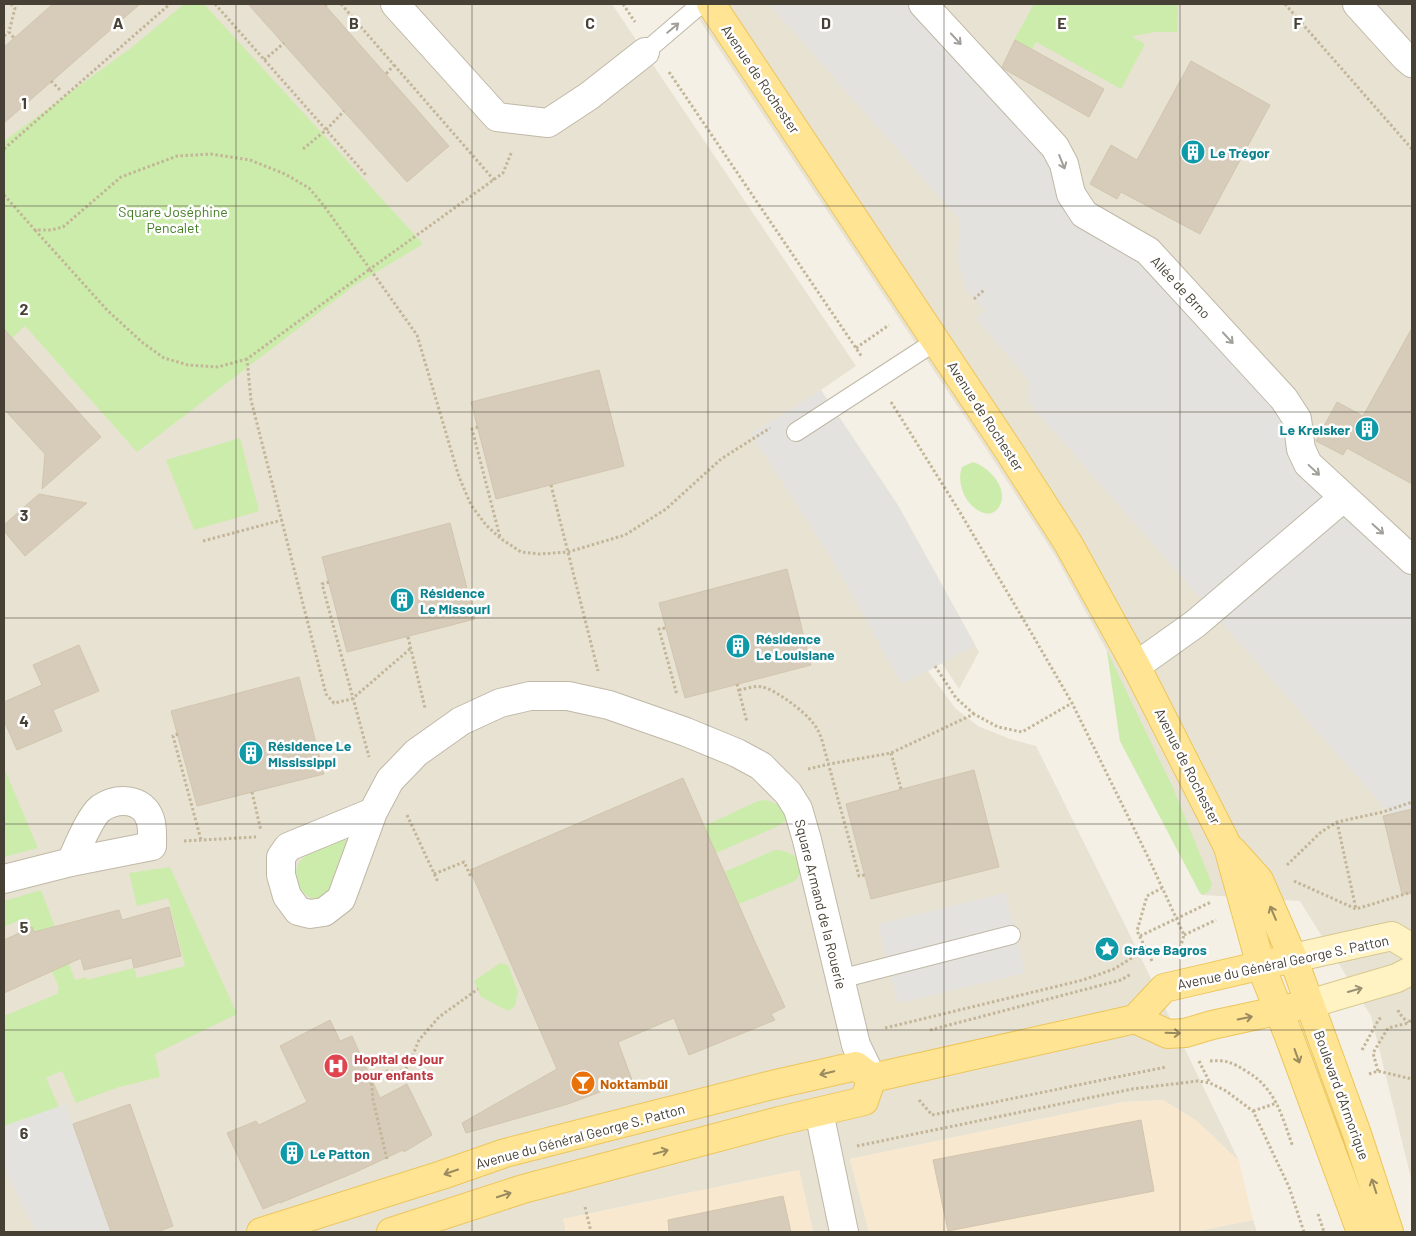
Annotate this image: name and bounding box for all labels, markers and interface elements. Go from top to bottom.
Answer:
text: A [113,13,124,32]
text: B [349,13,359,32]
text: C [585,13,595,32]
text: D [821,13,831,32]
text: E [1057,13,1067,32]
text: F [1294,13,1303,32]
street label: Avenue de Rochester [718,21,804,137]
one-way arrow [666,22,679,33]
one-way arrow [950,33,962,46]
text: 1 [21,93,27,112]
building icon: Le Trégor [1180,139,1206,165]
place label: Le Trégor [1210,144,1270,161]
one-way arrow [1057,154,1067,169]
park label: Square Joséphine Pencalet [118,203,228,236]
street label: Allée de Brno [1148,252,1214,322]
text: 2 [20,299,29,318]
one-way arrow [1222,332,1234,344]
street label: Avenue de Rochester [944,358,1028,474]
building icon: Le Kreisker [1354,416,1380,442]
place label: Le Kreisker [1280,421,1351,438]
one-way arrow [1308,464,1321,476]
text: 3 [20,505,28,524]
one-way arrow [1371,523,1384,535]
place label: Résidence Le Missouri [420,584,490,617]
building icon: Résidence Le Missouri [389,587,415,613]
place label: Résidence Le Louisiane [756,630,835,663]
building icon: Résidence Le Louisiane [725,633,751,659]
street label: Avenue de Rochester [1151,705,1225,827]
text: 4 [19,711,29,730]
place label: Résidence Le Mississippi [268,737,352,770]
building icon: Résidence Le Mississippi [238,740,264,766]
street label: Square Armand de la Rouerie [792,817,850,991]
one-way arrow [1268,906,1278,921]
text: 5 [20,917,29,936]
street label: Avenue du Général George S. Patton [1176,931,1390,993]
place icon: Grâce Bagros [1094,936,1120,962]
place label: Grâce Bagros [1124,941,1207,958]
one-way arrow [1347,985,1363,995]
one-way arrow [1237,1013,1253,1022]
one-way arrow [1164,1028,1180,1037]
street label: Boulevard d'Armorique [1311,1028,1373,1162]
one-way arrow [1293,1048,1302,1063]
place label: Hopital de jour pour enfants [354,1050,444,1083]
hospital icon: Hopital de jour pour enfants [323,1053,349,1079]
one-way arrow [820,1069,836,1078]
bar icon: Noktambül [570,1070,596,1096]
place label: Noktambül [600,1075,668,1092]
street label: Avenue du Général George S. Patton [474,1100,686,1172]
text: 6 [20,1123,29,1142]
building icon: Le Patton [279,1140,305,1166]
place label: Le Patton [310,1145,370,1162]
one-way arrow [652,1147,668,1156]
one-way arrow [443,1168,459,1177]
one-way arrow [1369,1179,1378,1194]
one-way arrow [496,1190,511,1199]

